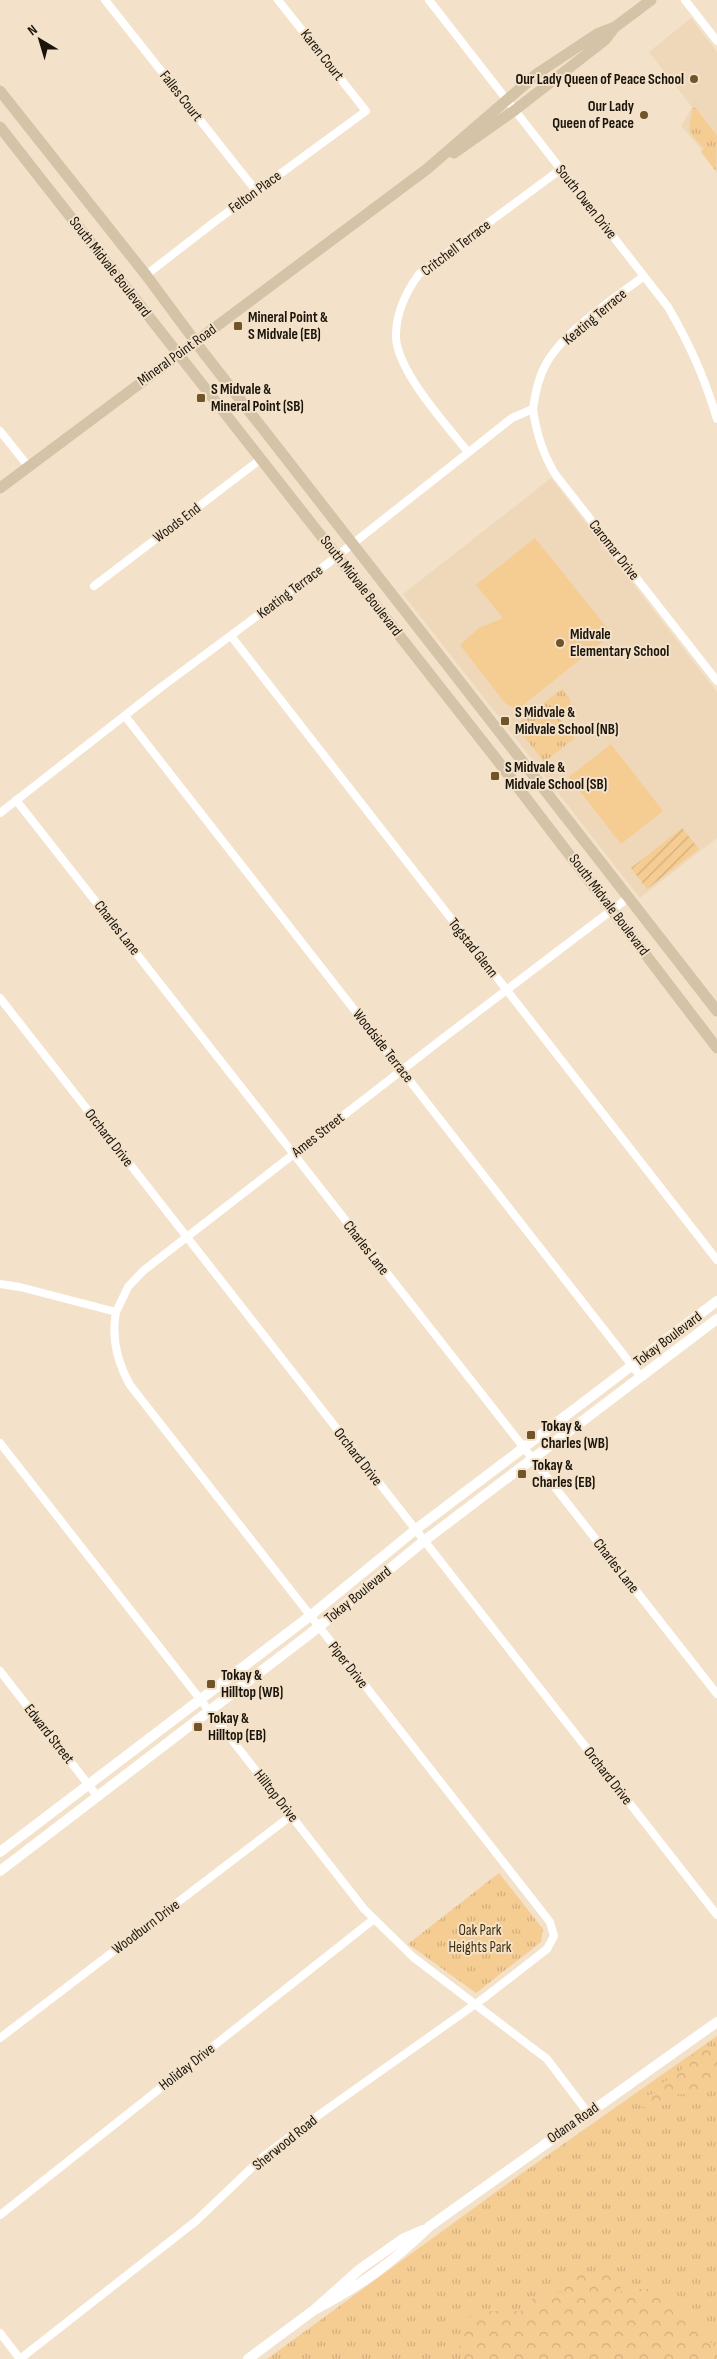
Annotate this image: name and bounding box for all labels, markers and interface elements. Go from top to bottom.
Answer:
north arrow [15,15,65,65]
text: N [24,21,40,39]
street label: Karen Court [296,25,348,85]
street label: Falles Court [155,67,207,126]
place label: Our Lady Queen of Peace School [515,70,684,89]
marker: Our Lady Queen of Peace School [688,73,700,85]
place label: Our Lady Queen of Peace [552,97,635,133]
marker: Our Lady Queen of Peace [638,109,650,121]
street label: South Owen Drive [551,161,621,243]
street label: Felton Place [225,166,285,218]
street label: South Midvale Boulevard [65,213,155,321]
street label: Critchell Terrace [417,216,495,280]
street label: Keating Terrace [559,285,631,349]
place label: Mineral Point & S Midvale (EB) [248,308,328,344]
street label: Mineral Point Road [134,320,220,390]
marker: Mineral Point & S Midvale (EB) [232,320,244,332]
place label: S Midvale & Mineral Point (SB) [211,380,304,416]
marker: S Midvale & Mineral Point (SB) [195,392,207,404]
street label: Woods End [149,499,205,547]
street label: Caromar Drive [585,516,643,584]
street label: South Midvale Boulevard [316,532,406,640]
street label: Keating Terrace [253,561,327,623]
place label: Midvale Elementary School [570,625,669,661]
marker: Midvale Elementary School [554,637,566,649]
place label: S Midvale & Midvale School (NB) [515,703,618,739]
marker: S Midvale & Midvale School (NB) [499,715,511,727]
place label: S Midvale & Midvale School (SB) [505,758,607,794]
marker: S Midvale & Midvale School (SB) [489,770,501,782]
street label: South Midvale Boulevard [565,850,653,960]
street label: Charles Lane [90,897,144,959]
street label: Togstad Glenn [444,914,502,982]
street label: Woodside Terrace [348,1005,418,1087]
street label: Orchard Drive [80,1105,138,1171]
street label: Ames Street [287,1108,349,1162]
street label: Charles Lane [339,1217,393,1279]
street label: Tokay Boulevard [630,1307,706,1371]
place label: Tokay & Charles (WB) [541,1417,608,1453]
street label: Orchard Drive [329,1424,387,1490]
marker: Tokay & Charles (WB) [525,1429,537,1441]
place label: Tokay & Charles (EB) [532,1456,595,1492]
marker: Tokay & Charles (EB) [516,1468,528,1480]
street label: Charles Lane [589,1535,643,1597]
street label: Tokay Boulevard [321,1562,395,1628]
street label: Piper Drive [324,1638,372,1692]
place label: Tokay & Hilltop (WB) [221,1666,283,1702]
marker: Tokay & Hilltop (WB) [205,1678,217,1690]
street label: Edward Street [20,1700,79,1768]
place label: Tokay & Hilltop (EB) [208,1709,266,1745]
marker: Tokay & Hilltop (EB) [192,1721,204,1733]
street label: Orchard Drive [579,1743,637,1809]
street label: Hilltop Drive [250,1766,302,1826]
street label: Woodburn Drive [108,1895,184,1959]
park label: Oak Park Heights Park [448,1921,512,1957]
street label: Holiday Drive [155,2039,219,2095]
street label: Odana Road [543,2098,603,2148]
street label: Sherwood Road [249,2111,321,2175]

